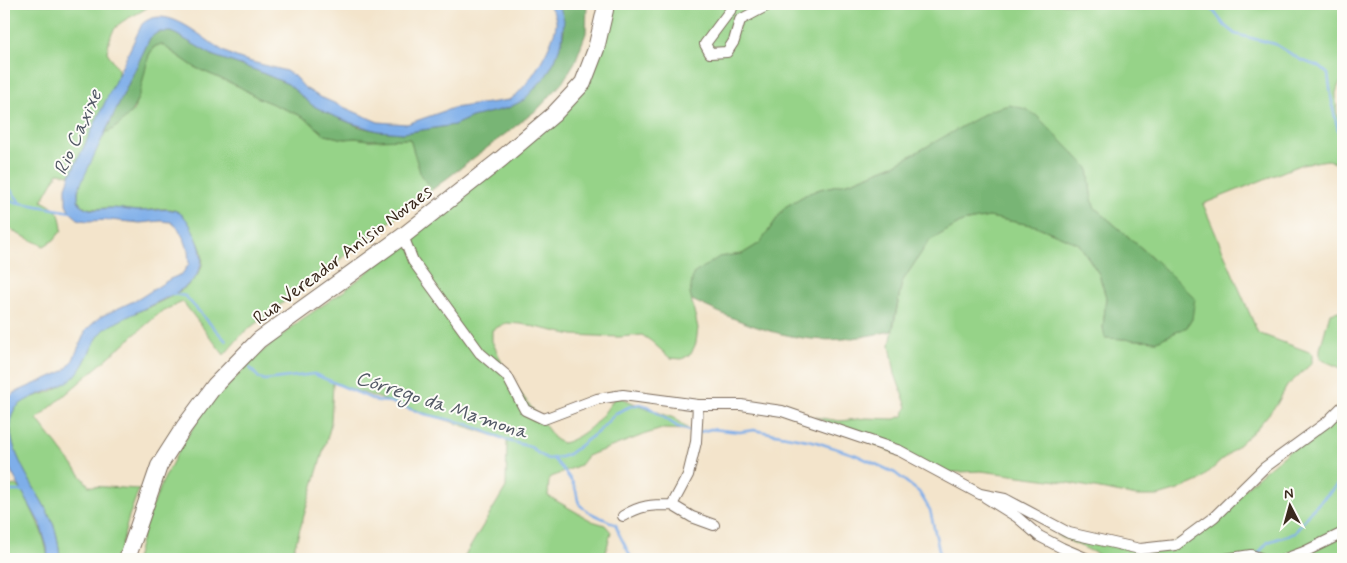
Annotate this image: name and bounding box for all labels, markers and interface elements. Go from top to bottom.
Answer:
water label: Rio Caxixe [48,85,110,180]
street label: Rua Vereador Anísio Novaes [248,179,438,331]
water label: Córrego da Mamona [351,365,532,448]
north arrow [1264,480,1314,530]
text: N [1283,485,1294,504]

